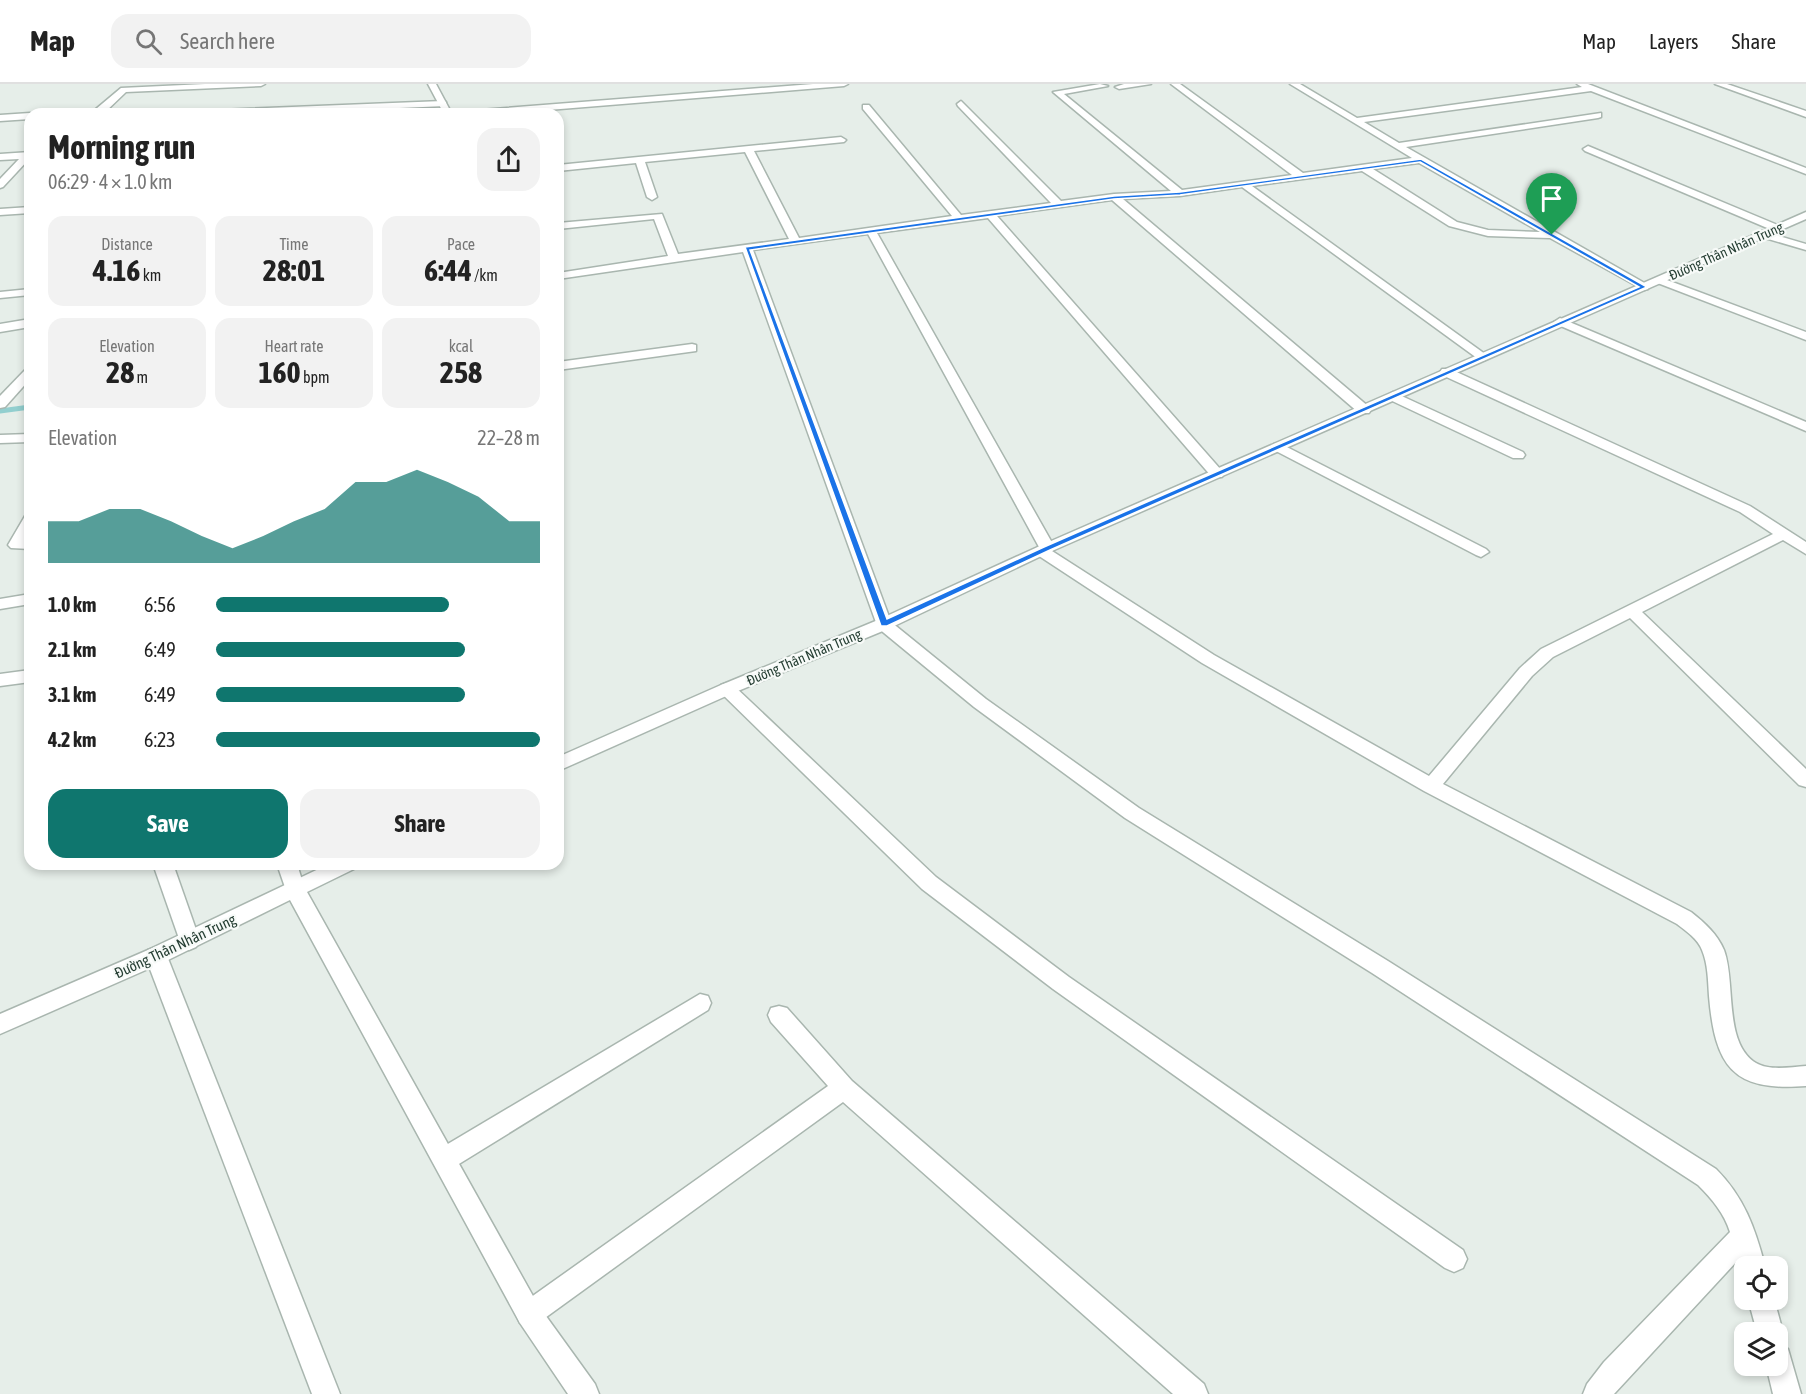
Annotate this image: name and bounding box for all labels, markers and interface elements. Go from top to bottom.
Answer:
search box [111,14,531,68]
text: Map [30,25,75,57]
icon: search [132,25,165,58]
text: Search here [180,28,275,54]
text: Map [1582,29,1616,53]
text: Layers [1649,29,1699,53]
text: Share [1732,29,1776,53]
text: Morning run [48,128,195,166]
button: share [477,128,540,191]
text: 06:29 · 4 × 1.0 km [48,170,173,193]
pin [1526,173,1577,235]
icon: arrive [1535,182,1568,215]
street label: Đường Thân Nhân Trung [1667,219,1785,283]
text: Distance [101,235,153,253]
text: Time [279,235,309,253]
text: Pace [447,235,475,253]
text: 4.16 [93,253,140,287]
text: 28:01 [263,253,325,287]
text: 6:44 [424,253,472,287]
text: km [140,266,161,284]
text: /km [472,266,498,284]
text: Elevation [99,337,155,355]
text: Heart rate [265,337,323,355]
text: kcal [449,337,473,355]
text: 28 [106,355,134,389]
text: 160 [258,355,301,389]
text: 258 [440,355,482,389]
text: m [134,368,148,386]
text: bpm [301,368,330,386]
text: Elevation [48,426,117,449]
text: 22–28 m [477,426,540,449]
text: 1.0 km [48,593,96,616]
text: 6:56 [144,593,176,616]
street label: Đường Thân Nhân Trung [744,626,864,688]
text: 2.1 km [48,638,96,661]
text: 6:49 [144,638,176,661]
text: 3.1 km [48,683,96,706]
text: 6:49 [144,683,176,706]
text: 4.2 km [48,728,96,751]
text: 6:23 [144,728,176,751]
button: Save [48,789,288,858]
button: Share [300,789,540,858]
street label: Đường Thân Nhân Trung [112,910,239,982]
map controls [1734,1256,1788,1376]
button: locate [1734,1256,1788,1310]
button: layers [1734,1322,1788,1376]

